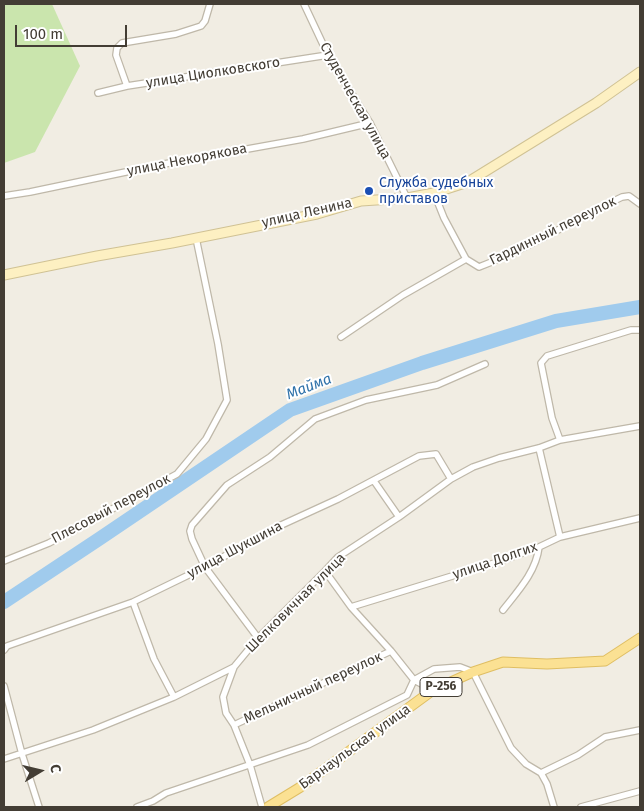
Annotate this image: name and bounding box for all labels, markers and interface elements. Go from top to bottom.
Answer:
scale bar [18,15,130,47]
text: 100 m [23,25,63,43]
street label: Студенческая улица [316,40,394,162]
street label: улица Циолковского [145,54,281,92]
street label: улица Некорякова [126,140,248,180]
place label: Служба судебных приставов [379,175,493,208]
marker: Служба судебных приставов [363,185,375,197]
street label: Гардинный переулок [487,193,619,269]
street label: улица Ленина [260,194,354,232]
water label: Майма [284,370,334,404]
street label: Плесовый переулок [49,471,173,547]
street label: улица Шукшина [185,518,285,582]
street label: улица Долгих [450,539,540,583]
street label: Шелковичная улица [243,550,349,656]
street label: Мельничный переулок [241,649,385,727]
road number: Р-256 [420,678,462,696]
street label: Барнаульская улица [296,701,414,793]
north arrow [15,746,65,796]
text: С [46,763,64,774]

